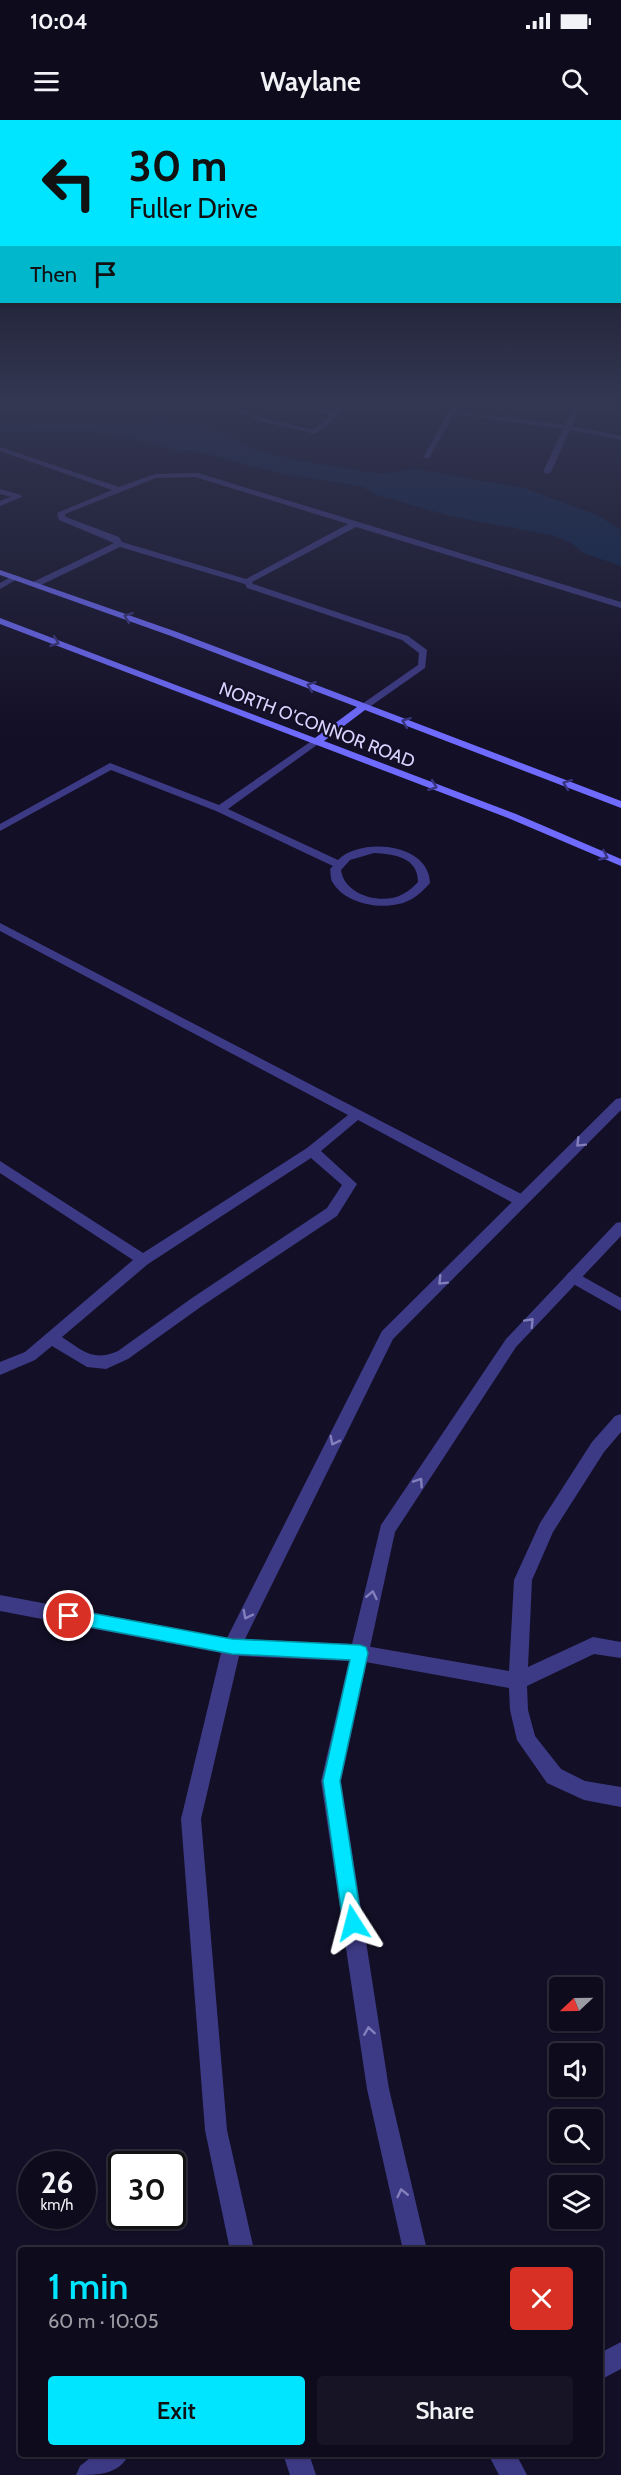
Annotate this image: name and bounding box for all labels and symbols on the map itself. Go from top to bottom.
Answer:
one-way arrow [123,612,134,625]
one-way arrow [49,634,59,647]
street label: NORTH O'CONNOR ROAD [216,677,418,773]
one-way arrow [306,680,317,693]
one-way arrow [401,717,412,729]
one-way arrow [562,778,572,791]
one-way arrow [427,779,438,792]
one-way arrow [598,848,609,860]
one-way arrow [576,1136,587,1147]
one-way arrow [438,1273,449,1284]
one-way arrow [523,1318,534,1329]
one-way arrow [330,1434,342,1445]
one-way arrow [412,1477,423,1488]
pin [43,1590,94,1641]
one-way arrow [365,1591,378,1601]
one-way arrow [243,1609,255,1620]
position arrow [321,1891,385,1955]
north arrow [549,1977,603,2031]
one-way arrow [363,2026,375,2036]
speed limit sign: 30 [108,2151,186,2229]
one-way arrow [396,2188,409,2198]

